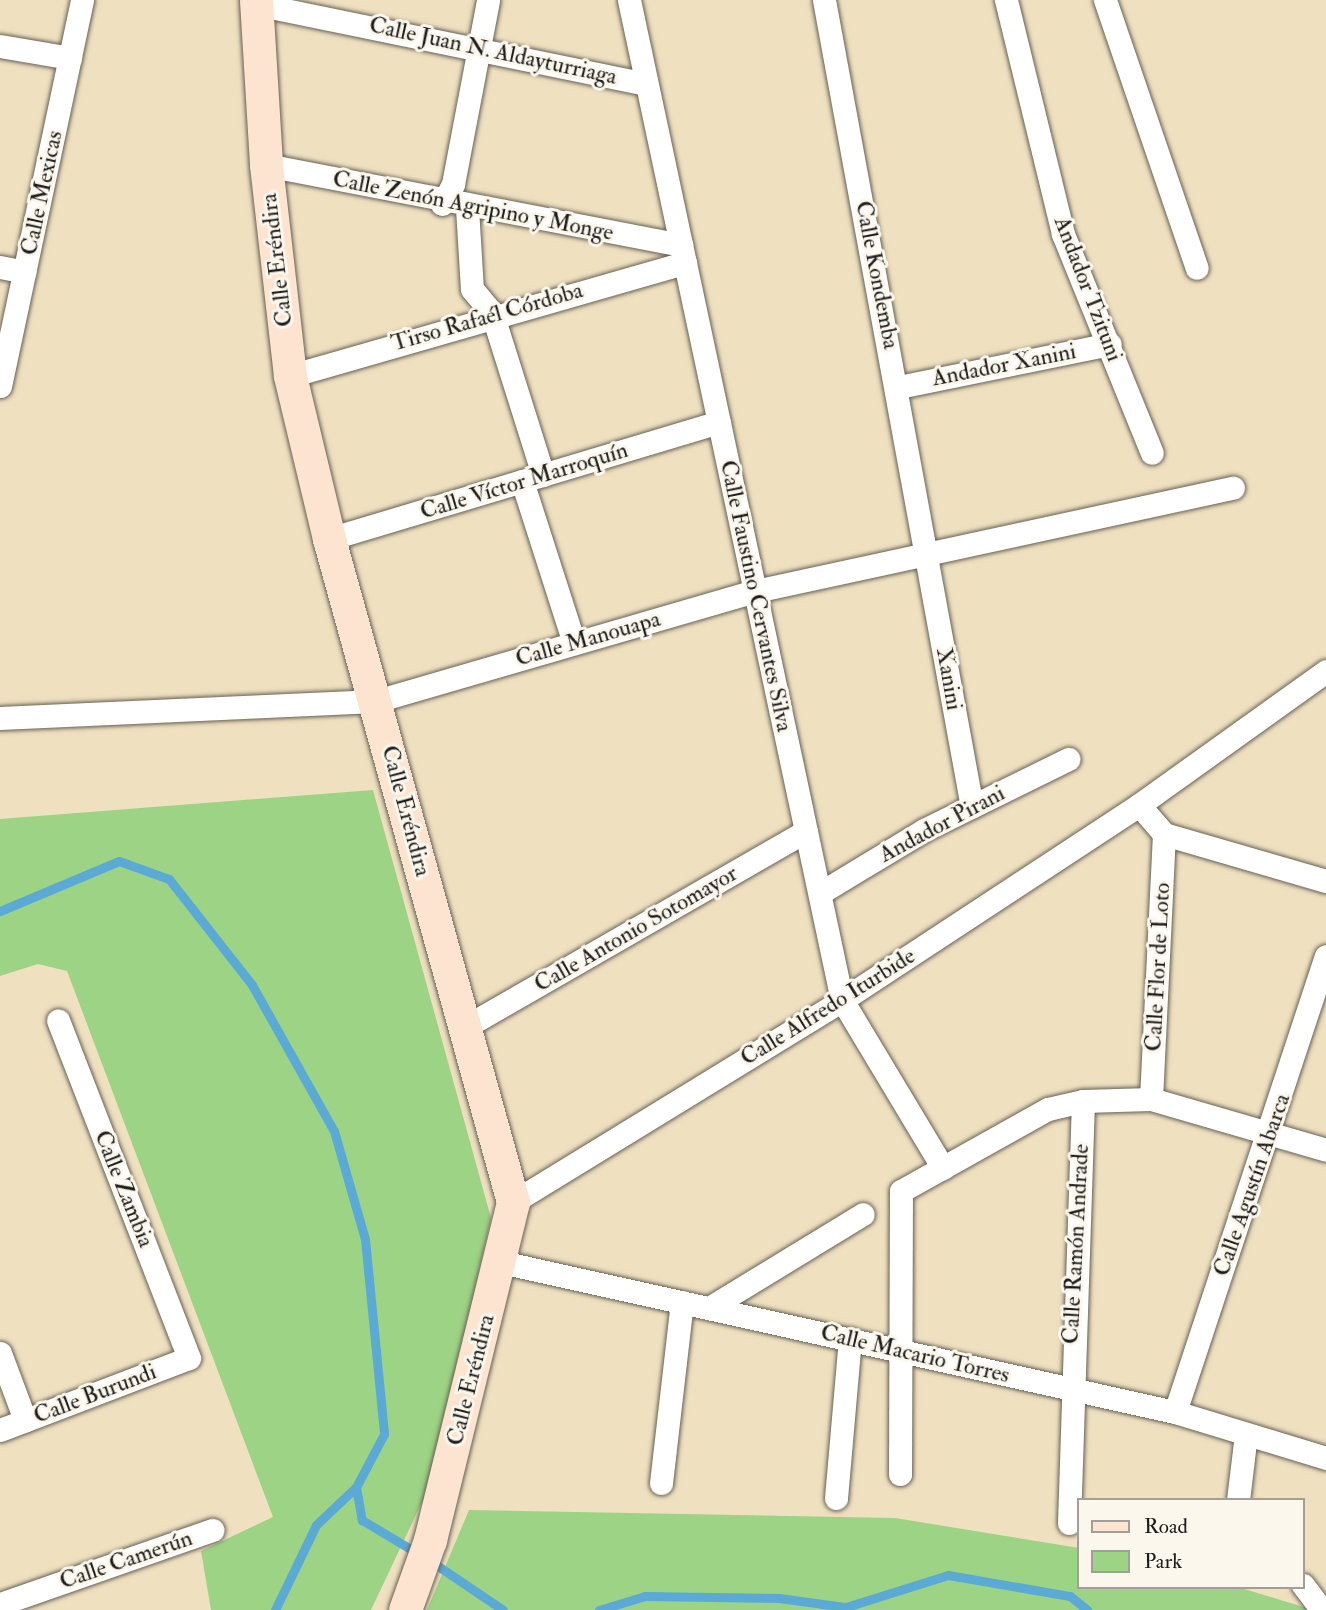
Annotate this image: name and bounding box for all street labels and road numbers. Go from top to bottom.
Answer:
street label: Calle Juan N. Aldayturriaga [367,11,619,91]
street label: Calle Mexicas [15,128,69,258]
street label: Calle Zenón Agripino y Monge [330,165,616,247]
street label: Calle Eréndira [255,192,299,328]
street label: Calle Kondemba [849,199,905,351]
street label: Andador Tzituni [1048,213,1128,365]
street label: Tirso Rafaél Córdoba [388,276,586,358]
street label: Andador Xanini [930,338,1078,392]
street label: Calle Víctor Marroquín [417,436,631,526]
street label: Calle Faustino Cervantes Silva [714,458,798,734]
street label: Calle Manouapa [512,605,664,673]
street label: Xanini [930,645,968,713]
street label: Calle Eréndira [375,743,437,879]
street label: Andador Pirani [874,779,1010,869]
street label: Calle Antonio Sotomayor [530,860,742,998]
street label: Calle Flor de Loto [1140,882,1176,1052]
street label: Calle Alfredo Iturbide [736,942,920,1072]
street label: Calle Agustín Abarca [1208,1090,1296,1280]
street label: Calle Zambia [88,1127,160,1251]
street label: Calle Ramón Andrade [1057,1143,1095,1345]
street label: Calle Eréndira [441,1312,501,1448]
street label: Calle Macario Torres [818,1319,1012,1389]
street label: Calle Burundi [30,1358,160,1430]
street label: Calle Camerún [56,1524,196,1596]

